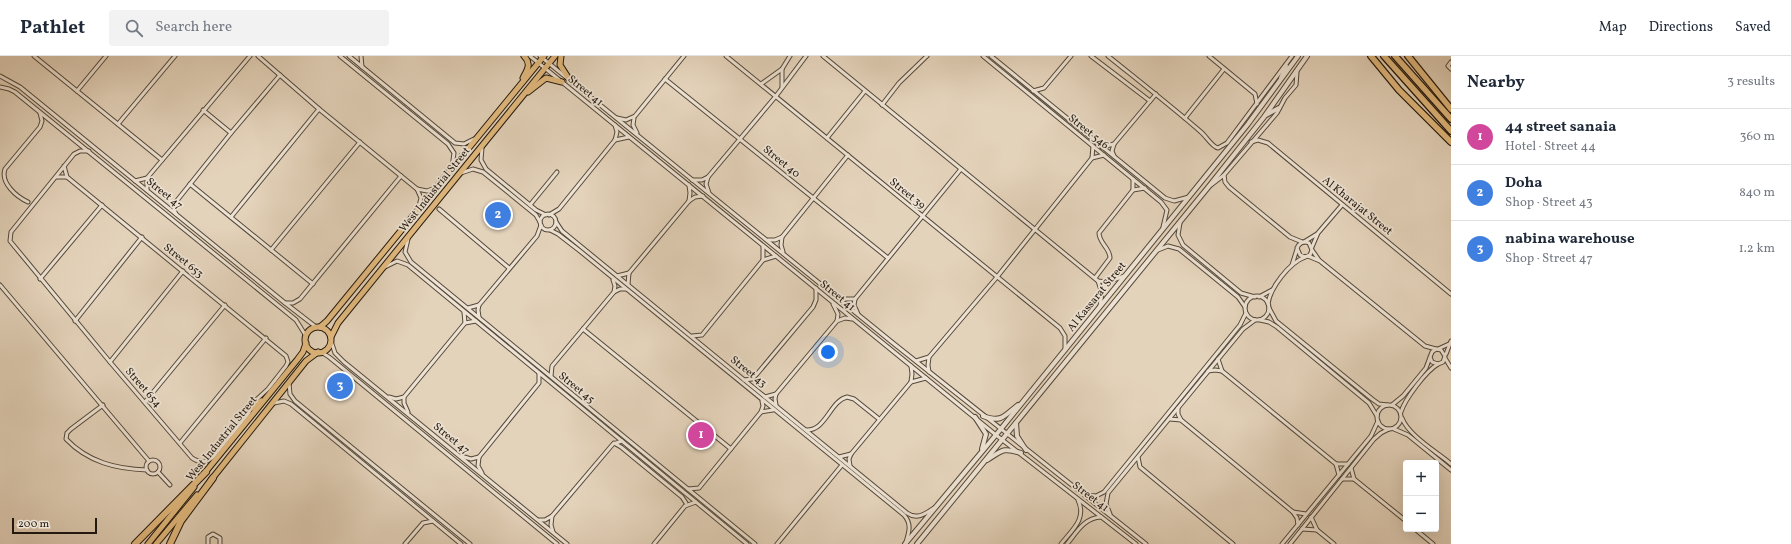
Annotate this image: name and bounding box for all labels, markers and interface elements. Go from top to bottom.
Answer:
search box [109,10,389,46]
text: Pathlet [20,15,85,41]
icon: search [123,17,145,39]
text: Search here [155,17,232,38]
text: Map [1599,18,1627,37]
text: Directions [1649,18,1713,37]
text: Saved [1735,18,1771,37]
text: Nearby [1467,71,1525,94]
street label: Street 41 [564,72,606,110]
text: 3 results [1727,73,1775,91]
street label: Street 546 [1065,111,1112,153]
text: 44 street sanaia [1505,117,1616,138]
text: 1 [1477,128,1483,146]
text: 360 m [1740,128,1775,146]
text: Hotel · Street 44 [1505,138,1596,156]
street label: Street 40 [759,142,803,182]
street label: West Industrial Street [396,144,474,236]
street label: Al Kharajat Street [1319,173,1395,239]
text: Doha [1505,173,1543,194]
street label: Street 47 [143,175,185,214]
street label: Street 39 [886,175,928,213]
text: 2 [1477,184,1483,202]
text: 840 m [1739,184,1775,202]
text: Shop · Street 43 [1505,194,1593,212]
pin: 2 [485,200,511,230]
text: nabina warehouse [1505,229,1635,250]
street label: Street 653 [160,240,207,282]
text: 3 [1477,240,1483,258]
text: 1.2 km [1739,240,1775,258]
text: Shop · Street 47 [1505,250,1593,268]
street label: Al Kassarat Street [1064,259,1130,335]
street label: Street 41 [816,277,858,315]
your location [818,342,838,362]
street label: Street 43 [727,353,770,392]
street label: Street 654 [121,365,165,412]
street label: Street 45 [555,369,597,407]
pin: 3 [327,371,353,401]
street label: West Industrial Street [183,393,261,485]
street label: Street 47 [430,420,472,459]
pin: 1 [688,420,714,450]
map controls [1403,460,1439,532]
button: + [1403,460,1439,496]
street label: Street 41 [1069,479,1111,516]
button: − [1403,496,1439,532]
scale bar [12,516,97,535]
text: 200 m [18,517,49,532]

